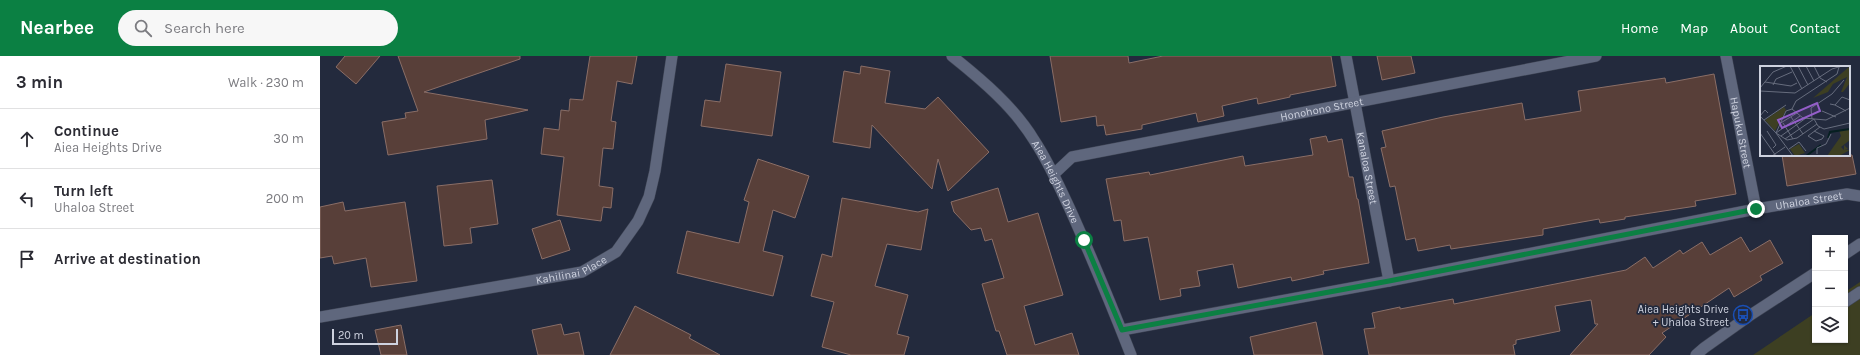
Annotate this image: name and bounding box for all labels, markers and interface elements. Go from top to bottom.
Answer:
search box [118,10,398,46]
text: Nearbee [20,17,94,39]
icon: search [132,17,154,39]
text: Search here [164,19,245,37]
text: Home [1621,20,1658,37]
text: Map [1680,20,1708,37]
text: About [1730,20,1768,37]
text: Contact [1790,20,1840,37]
inset map [1760,66,1850,156]
text: 3 min [16,72,63,92]
text: Walk · 230 m [228,75,304,90]
street label: Honohono Street [1279,95,1364,123]
street label: Hapuku Street [1728,96,1754,169]
text: Continue [54,122,119,140]
icon: ahead [16,128,38,150]
text: 30 m [273,131,304,146]
street label: Kanaloa Street [1354,131,1381,205]
street label: Aiea Heights Drive [1029,138,1082,225]
text: Aiea Heights Drive [54,140,162,155]
text: Turn left [54,182,113,200]
icon: left [16,188,38,210]
street label: Uhaloa Street [1774,188,1843,212]
text: 200 m [266,191,304,206]
text: Uhaloa Street [54,200,134,215]
route end [1747,200,1765,218]
route start [1075,231,1093,249]
map controls [1812,235,1848,343]
button: + [1812,235,1848,271]
icon: arrive [16,248,38,270]
text: Arrive at destination [54,250,201,268]
street label: Kahilinai Place [535,252,609,286]
button: − [1812,271,1848,307]
place label: Aiea Heights Drive + Uhaloa Street [1638,303,1729,329]
bus stop icon: Aiea Heights Drive + Uhaloa Street [1732,304,1754,326]
button: layers [1812,307,1848,343]
scale bar [332,327,398,346]
text: 20 m [338,329,364,342]

